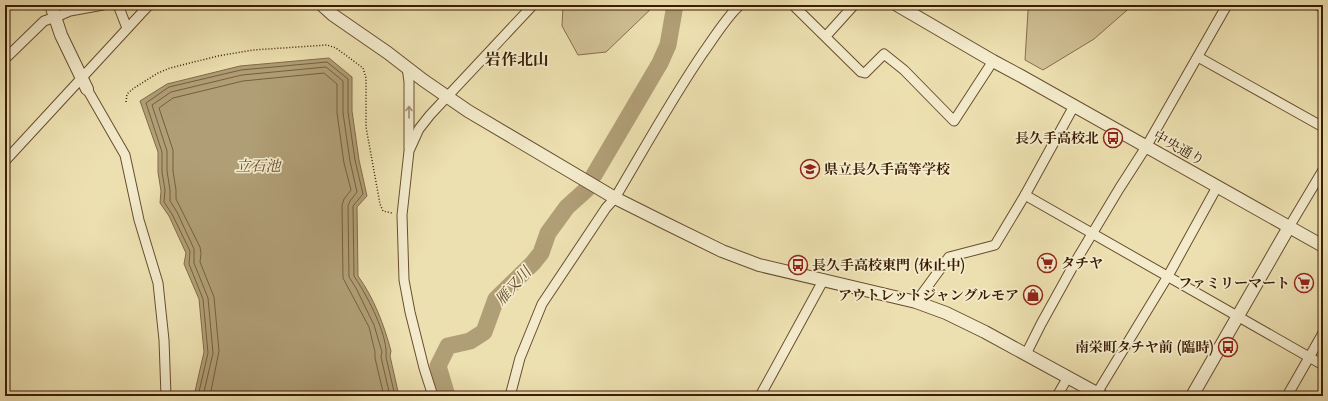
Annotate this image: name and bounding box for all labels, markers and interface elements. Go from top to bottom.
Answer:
district label: 岩作北山 [485,49,549,71]
one-way arrow [405,106,413,119]
street label: 中央通り [1150,126,1208,170]
bus stop icon: 長久手高校北 [1102,127,1124,149]
place label: 長久手高校北 [1015,129,1099,148]
water label: 立石池 [235,156,282,176]
school or university icon: 県立長久手高等学校 [799,158,821,180]
place label: 県立長久手高等学校 [824,160,950,179]
supermarket icon: タチヤ [1036,252,1058,274]
bus stop icon: 長久手高校東門 (休止中) [787,254,809,276]
place label: タチヤ [1061,254,1103,273]
place label: 長久手高校東門 (休止中) [812,256,965,275]
water label: 雁又川 [491,261,537,309]
supermarket icon: ファミリーマート [1293,272,1315,294]
place label: ファミリーマート [1178,274,1290,293]
shop icon: アウトレットジャングルモア [1022,284,1044,306]
place label: アウトレットジャングルモア [838,286,1019,305]
bus stop icon: 南栄町タチヤ前 (臨時) [1217,336,1239,358]
place label: 南栄町タチヤ前 (臨時) [1075,338,1214,357]

